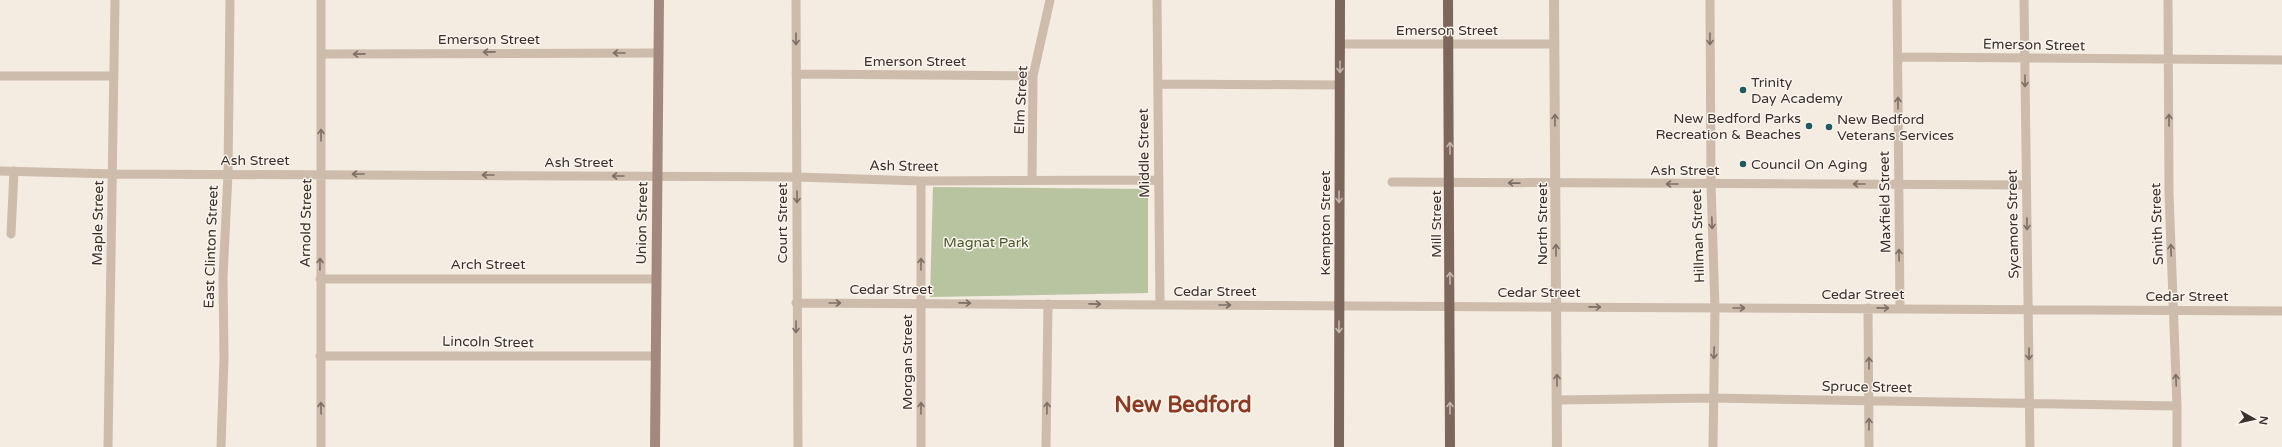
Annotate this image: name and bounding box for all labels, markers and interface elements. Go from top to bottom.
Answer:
street label: Emerson Street [1396,22,1499,39]
street label: Emerson Street [438,31,541,48]
one-way arrow [792,32,800,45]
one-way arrow [1706,32,1714,45]
street label: Emerson Street [1983,36,2086,54]
one-way arrow [483,49,496,56]
one-way arrow [613,49,626,57]
one-way arrow [353,50,366,58]
street label: Emerson Street [864,53,967,70]
one-way arrow [1336,60,1344,73]
street label: Elm Street [1011,64,1031,135]
place label: Trinity Day Academy [1751,74,1843,107]
one-way arrow [2022,74,2029,87]
marker: Trinity Day Academy [1738,85,1748,95]
one-way arrow [1894,97,1902,110]
street label: Middle Street [1135,107,1153,198]
place label: New Bedford Parks Recreation & Beaches [1655,110,1801,143]
place label: New Bedford Veterans Services [1837,111,1954,144]
one-way arrow [1551,114,1559,127]
one-way arrow [2165,114,2173,127]
marker: New Bedford Parks Recreation & Beaches [1804,121,1814,131]
marker: New Bedford Veterans Services [1824,122,1834,132]
one-way arrow [317,129,325,142]
one-way arrow [1446,142,1454,155]
street label: Maxfield Street [1876,150,1894,253]
street label: Ash Street [220,152,290,169]
street label: Ash Street [544,154,614,171]
place label: Council On Aging [1751,156,1868,173]
street label: Ash Street [869,157,939,175]
marker: Council On Aging [1738,159,1748,169]
street label: Ash Street [1650,162,1720,179]
street label: Sycamore Street [2004,169,2022,279]
one-way arrow [352,170,365,178]
street label: Kempton Street [1317,170,1334,275]
one-way arrow [482,171,495,179]
one-way arrow [612,172,625,180]
street label: Arnold Street [297,178,315,268]
one-way arrow [1508,179,1521,187]
street label: Maple Street [89,180,107,266]
one-way arrow [1666,180,1679,188]
one-way arrow [1853,180,1866,188]
street label: Union Street [633,181,651,265]
street label: Court Street [774,182,791,263]
street label: North Street [1534,182,1551,265]
street label: Smith Street [2147,182,2167,265]
street label: East Clinton Street [200,184,222,309]
street label: Hillman Street [1688,188,1708,283]
one-way arrow [793,190,800,203]
one-way arrow [1335,190,1343,203]
street label: Mill Street [1428,190,1445,258]
one-way arrow [1708,216,1716,229]
one-way arrow [2023,217,2031,230]
park label: Magnat Park [943,234,1029,251]
one-way arrow [1552,244,1560,257]
one-way arrow [2168,244,2175,257]
one-way arrow [1895,249,1903,262]
street label: Arch Street [450,256,526,273]
one-way arrow [316,258,324,271]
one-way arrow [917,258,925,271]
one-way arrow [1446,272,1454,285]
street label: Cedar Street [849,281,933,298]
street label: Cedar Street [1173,283,1257,300]
street label: Cedar Street [1497,284,1581,301]
street label: Cedar Street [1821,286,1905,303]
street label: Cedar Street [2145,288,2229,305]
one-way arrow [828,299,841,307]
one-way arrow [958,299,971,307]
one-way arrow [1088,300,1101,308]
one-way arrow [1218,301,1231,309]
one-way arrow [1588,303,1601,311]
one-way arrow [1732,304,1745,312]
one-way arrow [1876,304,1889,312]
street label: Morgan Street [899,313,916,410]
one-way arrow [792,320,800,333]
one-way arrow [1335,320,1343,333]
street label: Lincoln Street [442,333,535,351]
one-way arrow [1710,346,1717,359]
one-way arrow [2025,347,2033,360]
one-way arrow [1865,357,1872,370]
one-way arrow [1553,374,1561,387]
one-way arrow [2172,374,2180,387]
street label: Spruce Street [1822,378,1913,396]
district label: New Bedford [1114,392,1252,418]
north arrow [2234,399,2274,439]
one-way arrow [317,402,325,415]
one-way arrow [917,402,925,415]
one-way arrow [1043,402,1051,415]
one-way arrow [1446,402,1454,415]
text: N [2256,415,2270,426]
one-way arrow [1865,418,1873,431]

